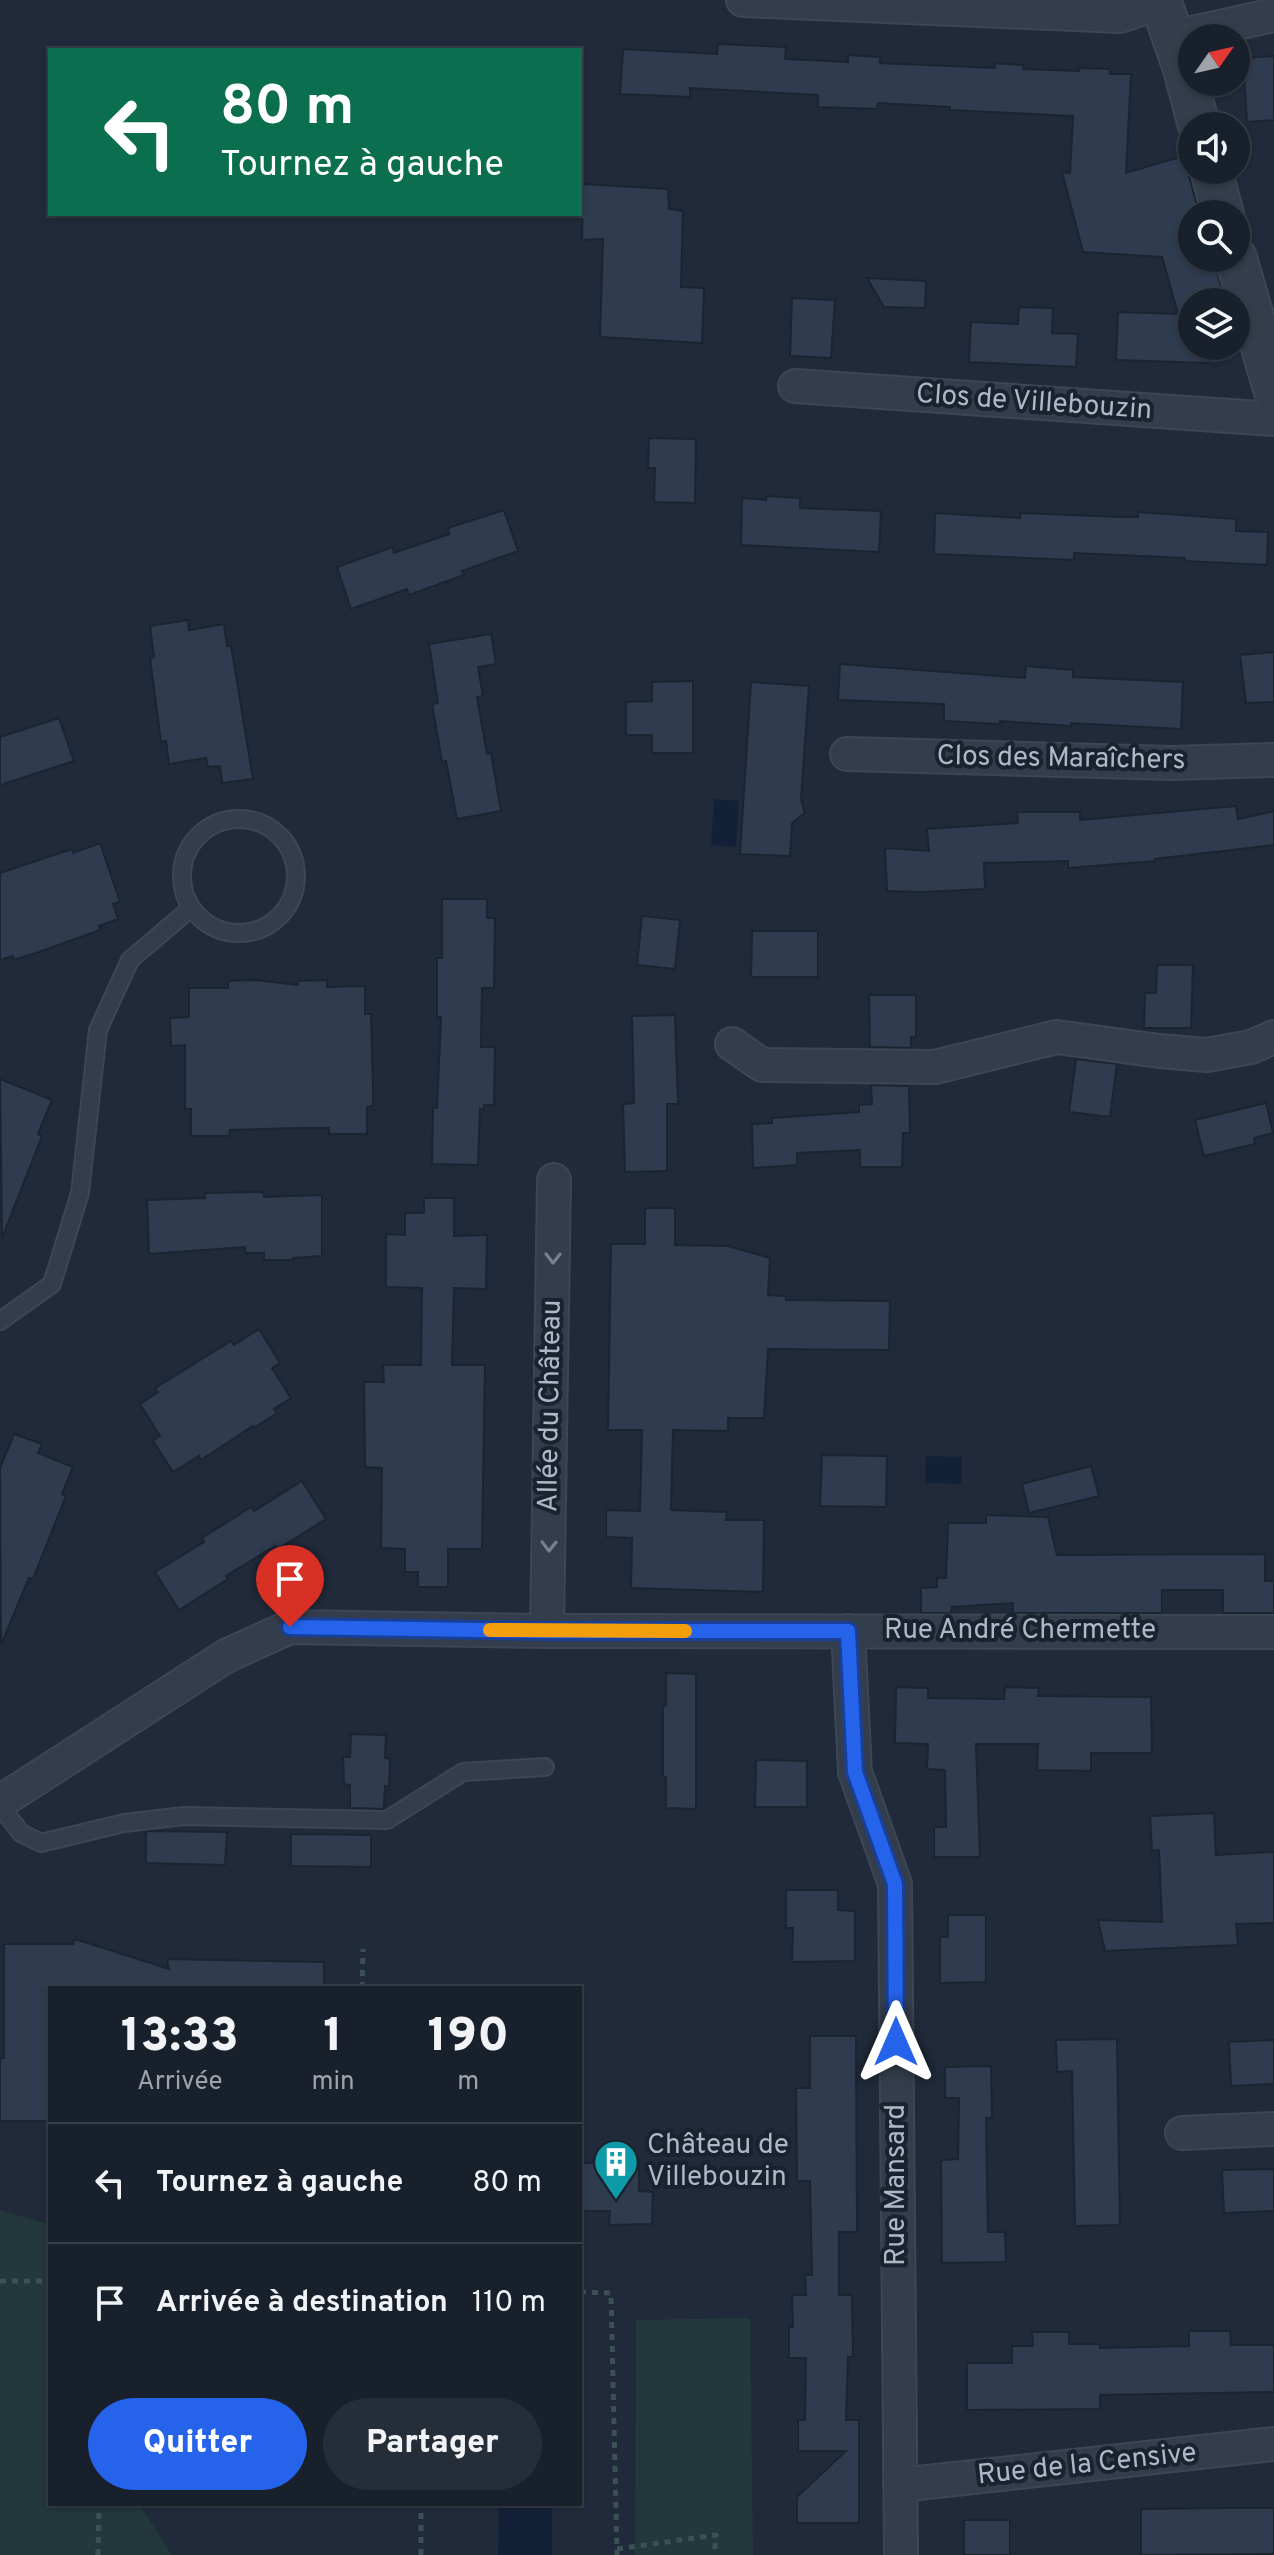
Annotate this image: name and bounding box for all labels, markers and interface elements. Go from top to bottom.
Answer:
north arrow [1178,24,1250,96]
map controls [1178,24,1250,360]
text: 80 m [220,74,354,144]
icon: left [88,80,192,184]
button: sound [1178,112,1250,184]
text: Tournez à gauche [220,143,504,189]
button: search [1178,200,1250,272]
button: layers [1178,288,1250,360]
street label: Clos de Villebouzin [915,377,1153,429]
street label: Clos des Maraîchers [936,739,1186,779]
one-way arrow [544,1252,562,1265]
street label: Allée du Château [531,1299,571,1513]
one-way arrow [540,1540,557,1553]
pin [256,1545,324,1627]
icon: arrive [268,1557,312,1601]
street label: Rue André Chermette [884,1613,1156,1649]
position arrow [854,2000,938,2084]
text: 13:33 [121,2008,239,2068]
text: 1 [323,2008,343,2068]
text: 190 [428,2008,509,2068]
text: Arrivée [137,2066,222,2099]
text: min [311,2066,355,2099]
text: m [457,2066,479,2099]
street label: Rue Mansard [879,2104,915,2266]
place label: Château de Villebouzin [647,2128,789,2196]
building icon: Château de Villebouzin [592,2138,640,2201]
icon: left [88,2161,132,2205]
text: Tournez à gauche [156,2165,403,2202]
text: 80 m [472,2165,542,2202]
icon: arrive [88,2281,132,2325]
text: Arrivée à destination [156,2285,448,2322]
text: 110 m [472,2285,546,2322]
button: Quitter [88,2398,307,2490]
button: Partager [323,2398,542,2490]
street label: Rue de la Censive [976,2436,1198,2494]

